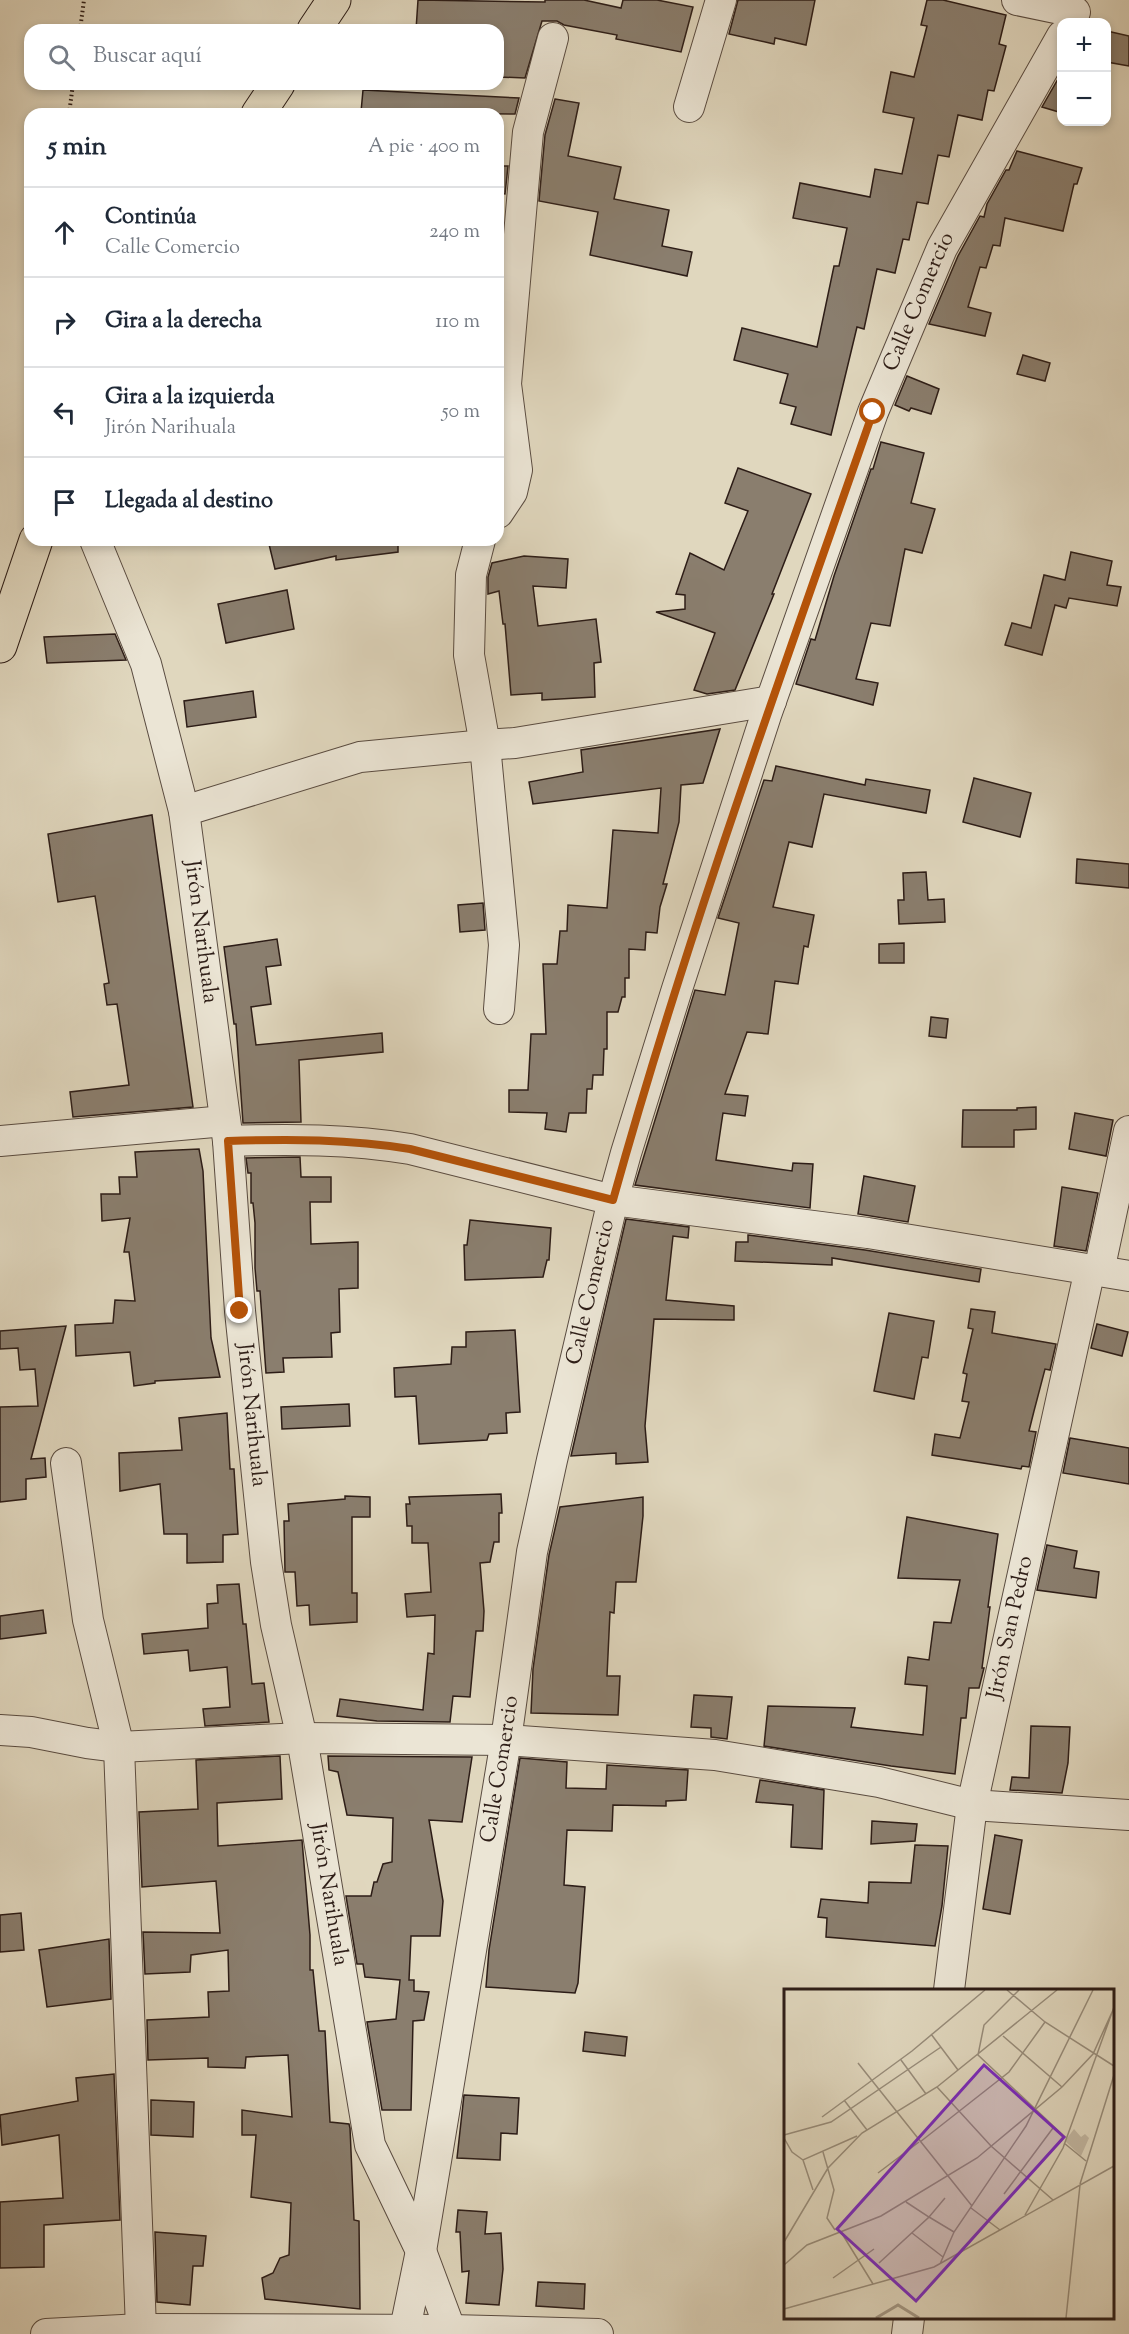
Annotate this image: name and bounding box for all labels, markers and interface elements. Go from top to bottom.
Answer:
map controls [1057,18,1111,126]
button: + [1057,18,1111,72]
search box [24,24,504,90]
icon: search [45,41,78,74]
text: Buscar aquí [93,41,202,73]
button: − [1057,72,1111,126]
text: 5 min [48,129,107,166]
text: A pie · 400 m [368,133,480,162]
text: Continúa [105,202,196,234]
icon: ahead [48,216,81,249]
text: 240 m [429,218,480,247]
street label: Calle Comercio [876,227,964,377]
text: Calle Comercio [105,234,240,263]
icon: right [48,306,81,339]
text: Gira a la derecha [105,306,262,338]
text: 110 m [435,308,480,337]
text: Gira a la izquierda [105,382,275,414]
icon: left [48,396,81,429]
text: 50 m [442,398,480,427]
route start [859,398,885,424]
text: Jirón Narihuala [105,414,236,443]
icon: arrive [48,486,81,519]
text: Llegada al destino [105,486,273,518]
street label: Jirón Narihuala [175,857,226,1006]
street label: Calle Comercio [559,1216,624,1368]
route end [226,1297,252,1323]
street label: Jirón Narihuala [227,1341,274,1489]
street label: Jirón San Pedro [980,1553,1042,1703]
street label: Calle Comercio [473,1694,528,1845]
street label: Jirón Narihuala [300,1820,356,1968]
inset map [784,1989,1114,2319]

